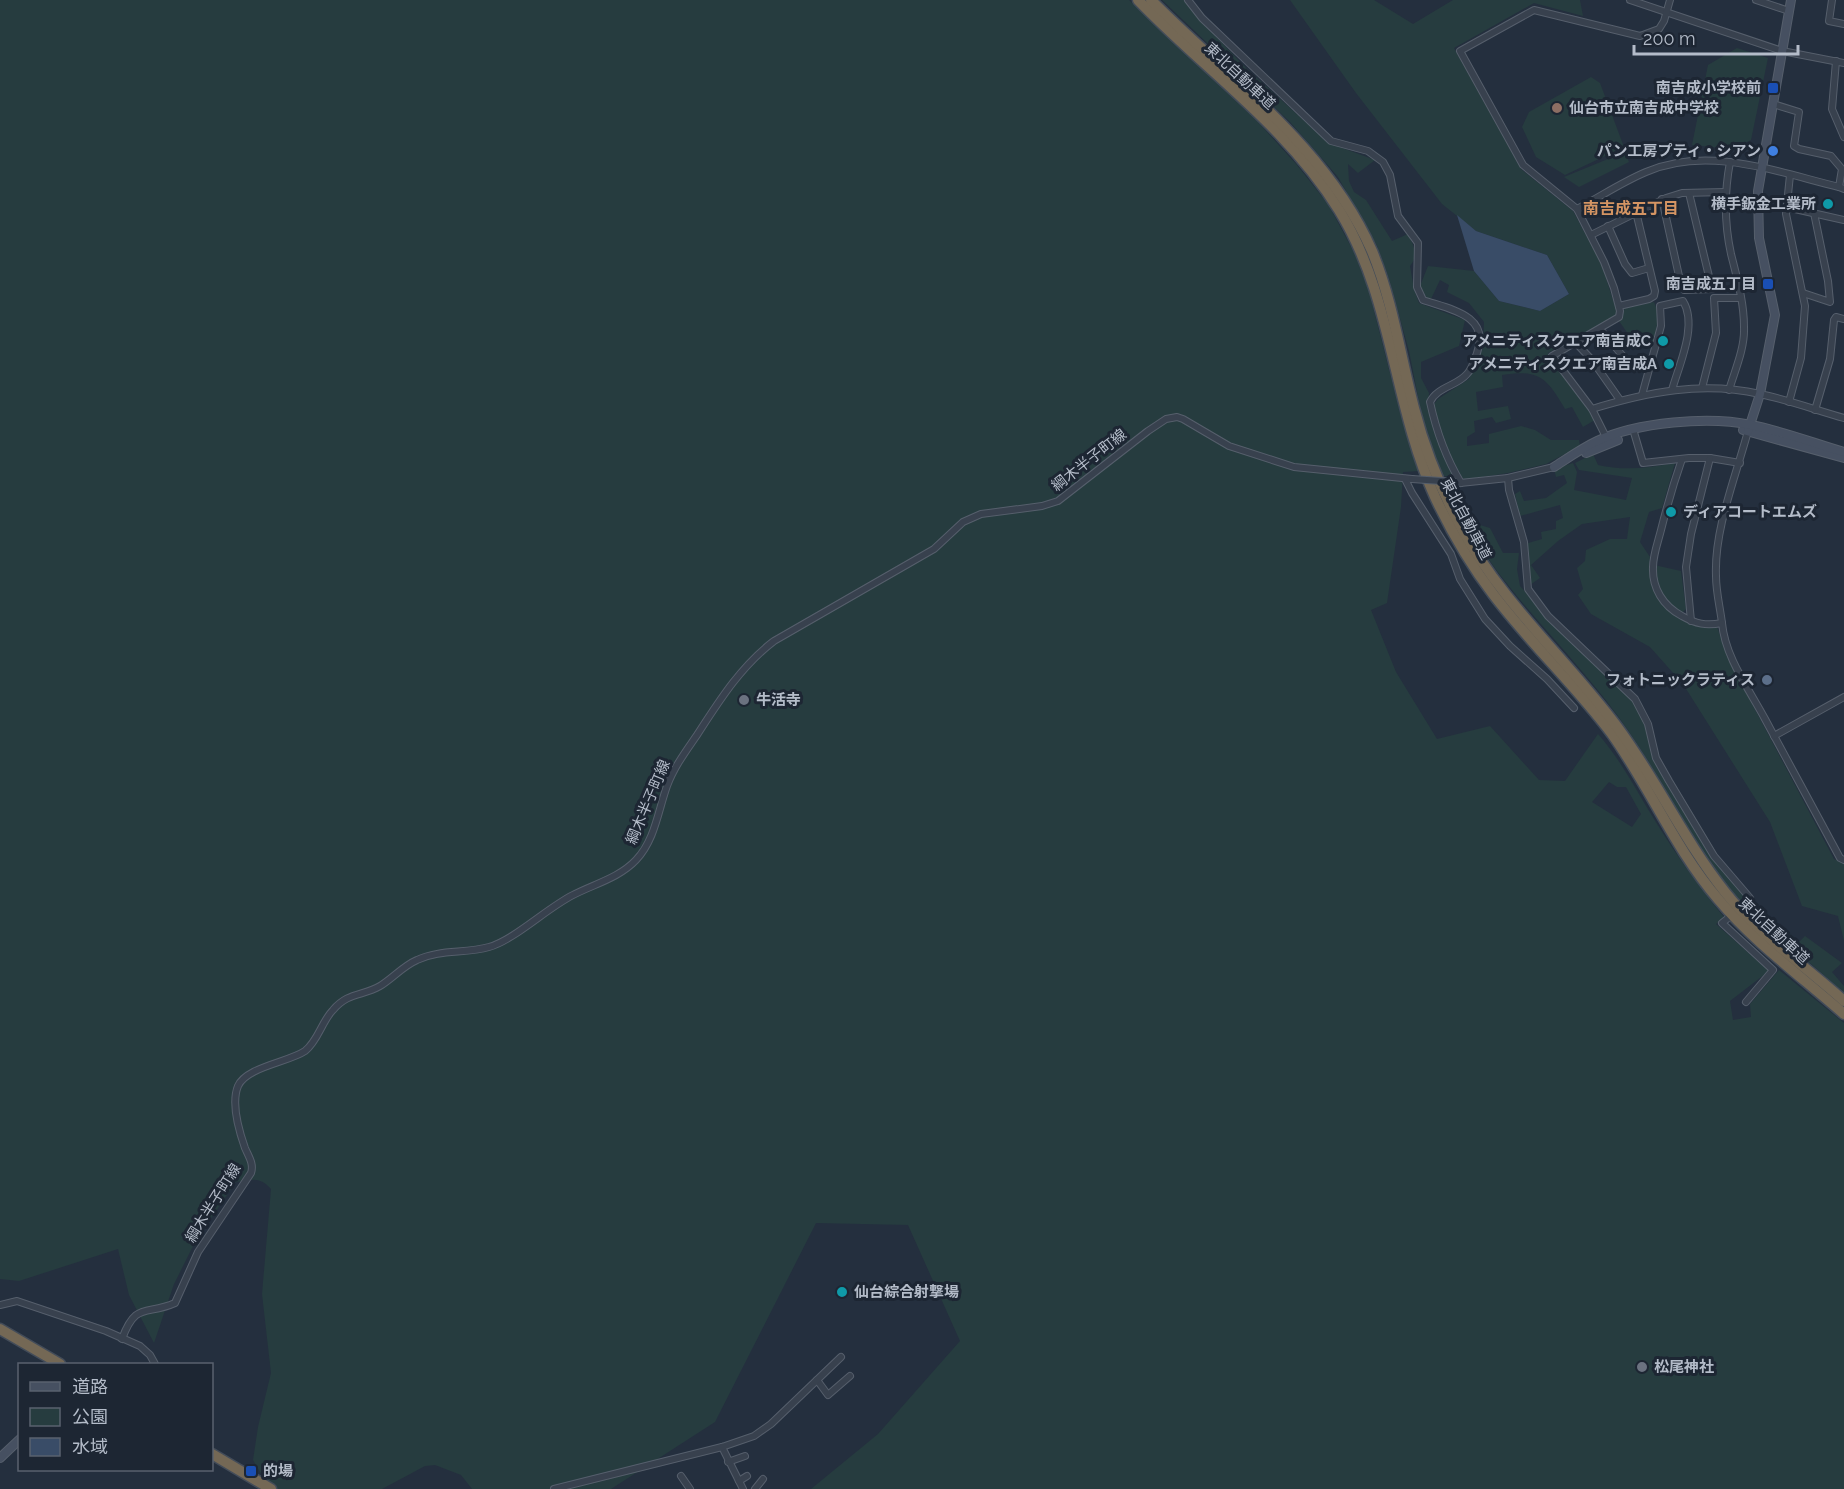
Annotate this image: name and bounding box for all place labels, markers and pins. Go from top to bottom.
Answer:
place label: 南吉成小学校前 [1656,79,1761,97]
marker: 南吉成小学校前 [1766,81,1780,95]
place label: 仙台市立南吉成中学校 [1569,99,1719,117]
marker: 仙台市立南吉成中学校 [1550,101,1564,115]
place label: パン工房プティ・シアン [1597,142,1761,160]
marker: パン工房プティ・シアン [1766,144,1780,158]
place label: 横手鈑金工業所 [1711,195,1816,213]
marker: 横手鈑金工業所 [1821,197,1835,211]
place label: 南吉成五丁目 [1666,275,1756,293]
marker: 南吉成五丁目 [1761,277,1775,291]
place label: アメニティスクエア南吉成C [1462,332,1651,350]
marker: アメニティスクエア南吉成C [1656,334,1670,348]
place label: アメニティスクエア南吉成A [1469,355,1658,373]
marker: アメニティスクエア南吉成A [1662,357,1676,371]
place label: ディアコートエムズ [1683,503,1817,521]
marker: ディアコートエムズ [1664,505,1678,519]
place label: フォトニックラティス [1606,671,1755,689]
marker: フォトニックラティス [1760,673,1774,687]
place label: 牛活寺 [756,691,801,709]
marker: 牛活寺 [737,693,751,707]
place label: 仙台綜合射撃場 [854,1283,959,1301]
marker: 仙台綜合射撃場 [835,1285,849,1299]
place label: 松尾神社 [1654,1358,1714,1376]
marker: 松尾神社 [1635,1360,1649,1374]
place label: 的場 [263,1462,293,1480]
marker: 的場 [244,1464,258,1478]

